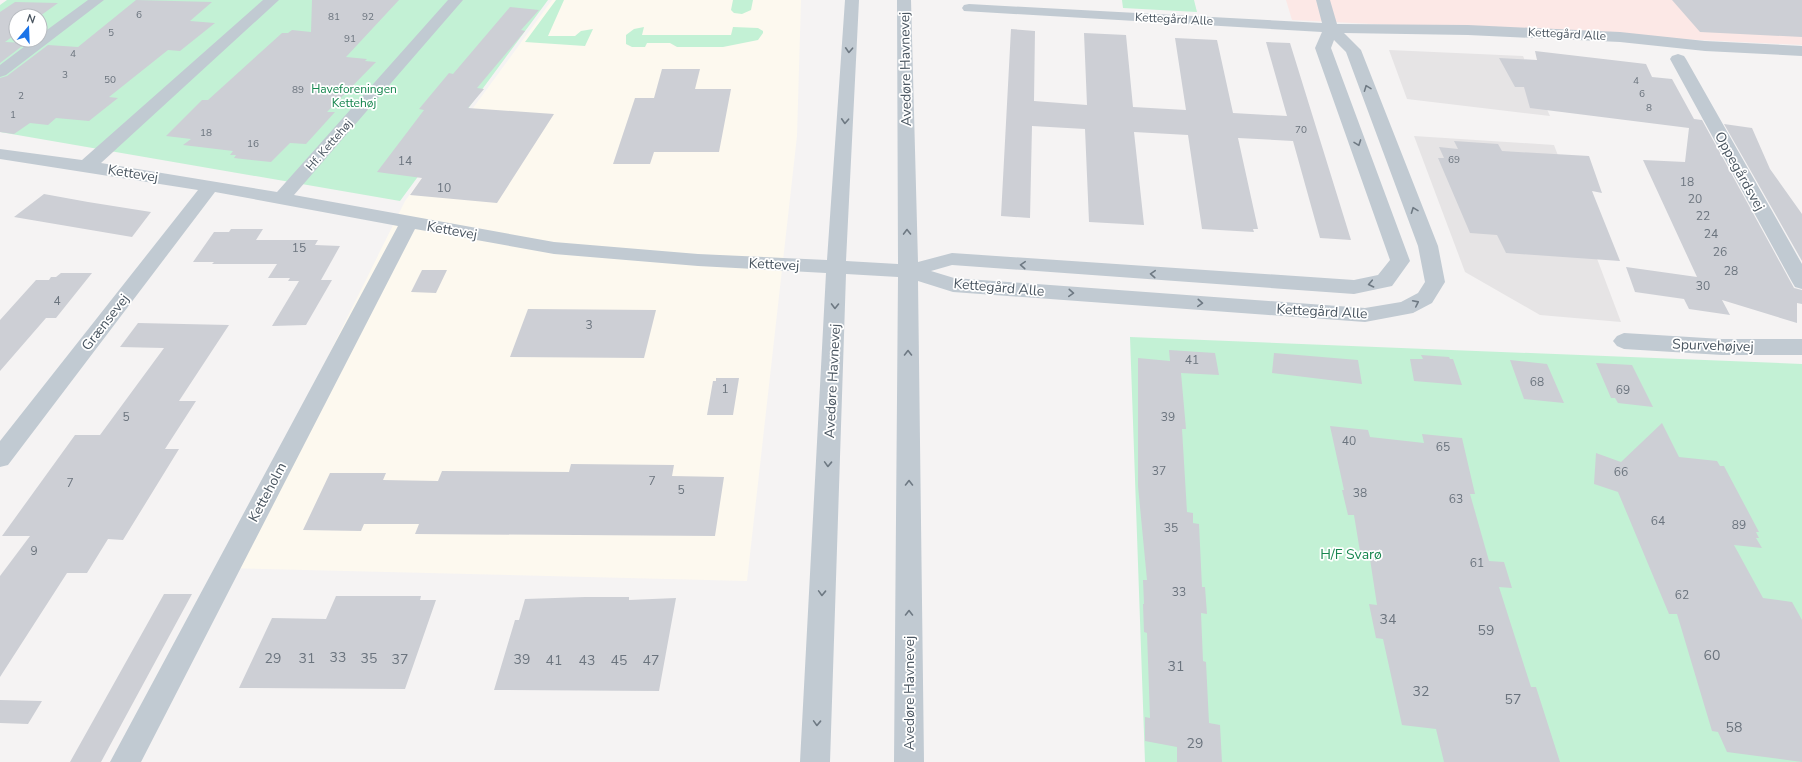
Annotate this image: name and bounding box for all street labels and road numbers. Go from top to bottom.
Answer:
street label: Kettegård Alle [1135,9,1213,29]
street label: Avedøre Havnevej [895,11,916,126]
street label: Kettegård Alle [1528,24,1606,44]
street label: Hf. Kettehøj [302,116,356,174]
street label: Oppegårdsvej [1710,128,1769,214]
street label: Kettevej [106,160,159,187]
street label: Kettevej [425,217,479,244]
street label: Kettevej [748,254,800,275]
street label: Kettegård Alle [953,274,1045,301]
street label: Grænsevej [77,290,134,355]
street label: Kettegård Alle [1276,300,1368,323]
street label: Avedøre Havnevej [820,323,845,439]
street label: Spurvehøjvej [1672,335,1754,356]
street label: Ketteholm [244,459,291,525]
street label: Avedøre Havnevej [900,636,919,750]

